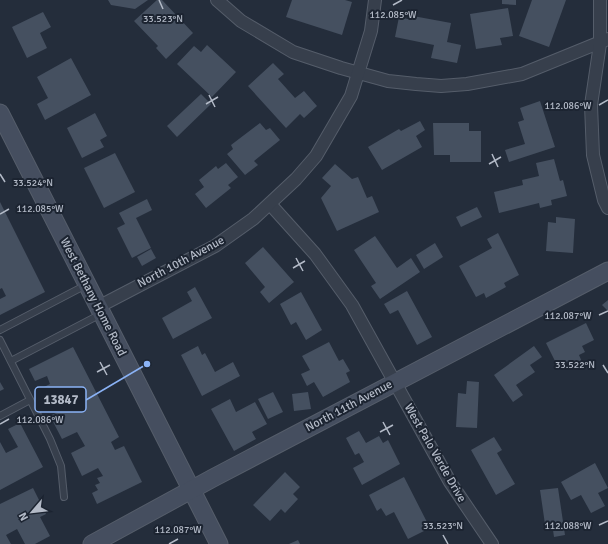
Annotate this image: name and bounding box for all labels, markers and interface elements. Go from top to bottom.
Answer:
text: 112.085°W [369,9,417,21]
text: 33.523°N [143,13,183,25]
text: 112.086°W [544,100,592,112]
text: 33.524°N [13,177,53,189]
text: 112.085°W [16,203,64,215]
street label: North 10th Avenue [135,233,227,291]
street label: West Bethany Home Road [57,235,129,359]
text: 112.087°W [544,310,592,322]
text: 33.522°N [555,359,595,371]
street label: North 11th Avenue [303,377,395,435]
callout: 13847 [35,387,86,412]
text: 13847 [43,392,79,408]
street label: West Palo Verde Drive [401,401,469,505]
text: 112.086°W [16,414,64,426]
north arrow [12,492,52,532]
text: N [16,510,31,523]
text: 33.523°N [423,520,463,532]
text: 112.088°W [544,520,592,532]
text: 112.087°W [154,524,202,536]

